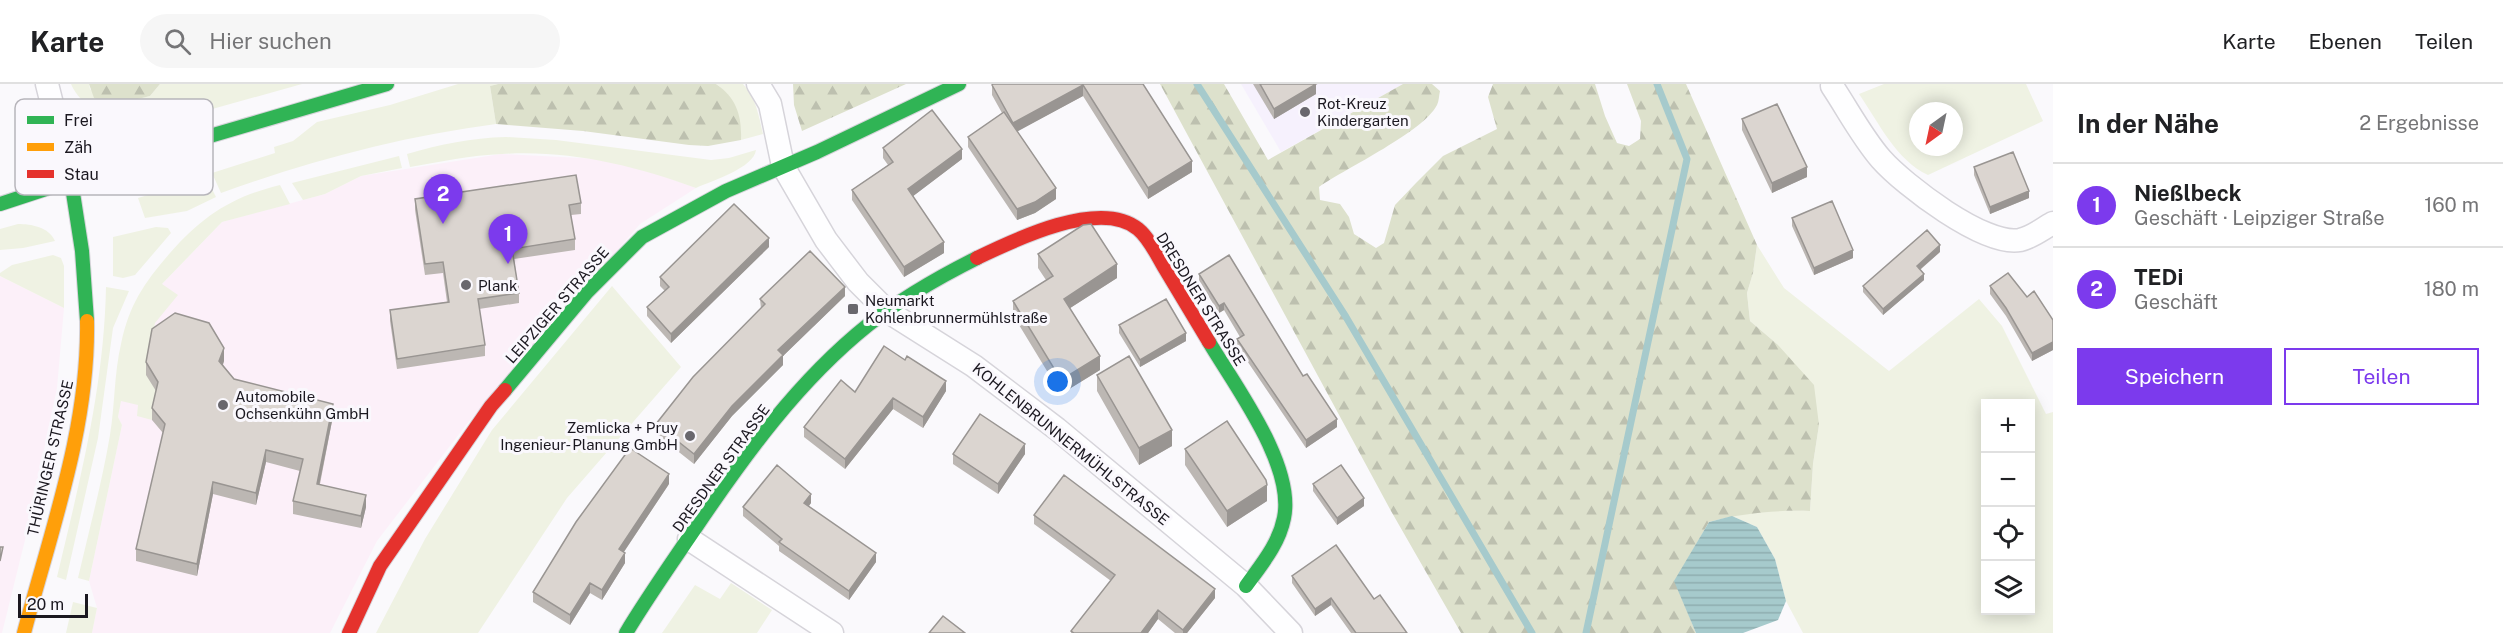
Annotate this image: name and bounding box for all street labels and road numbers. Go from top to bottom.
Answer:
street label: DRESDNER STRASSE [1153,229,1249,369]
street label: LEIPZIGER STRASSE [502,243,612,367]
street label: KOHLENBRUNNERMÜHLSTRASSE [969,359,1173,529]
street label: THÜRINGER STRASSE [23,378,76,538]
street label: DRESDNER STRASSE [669,401,773,535]

